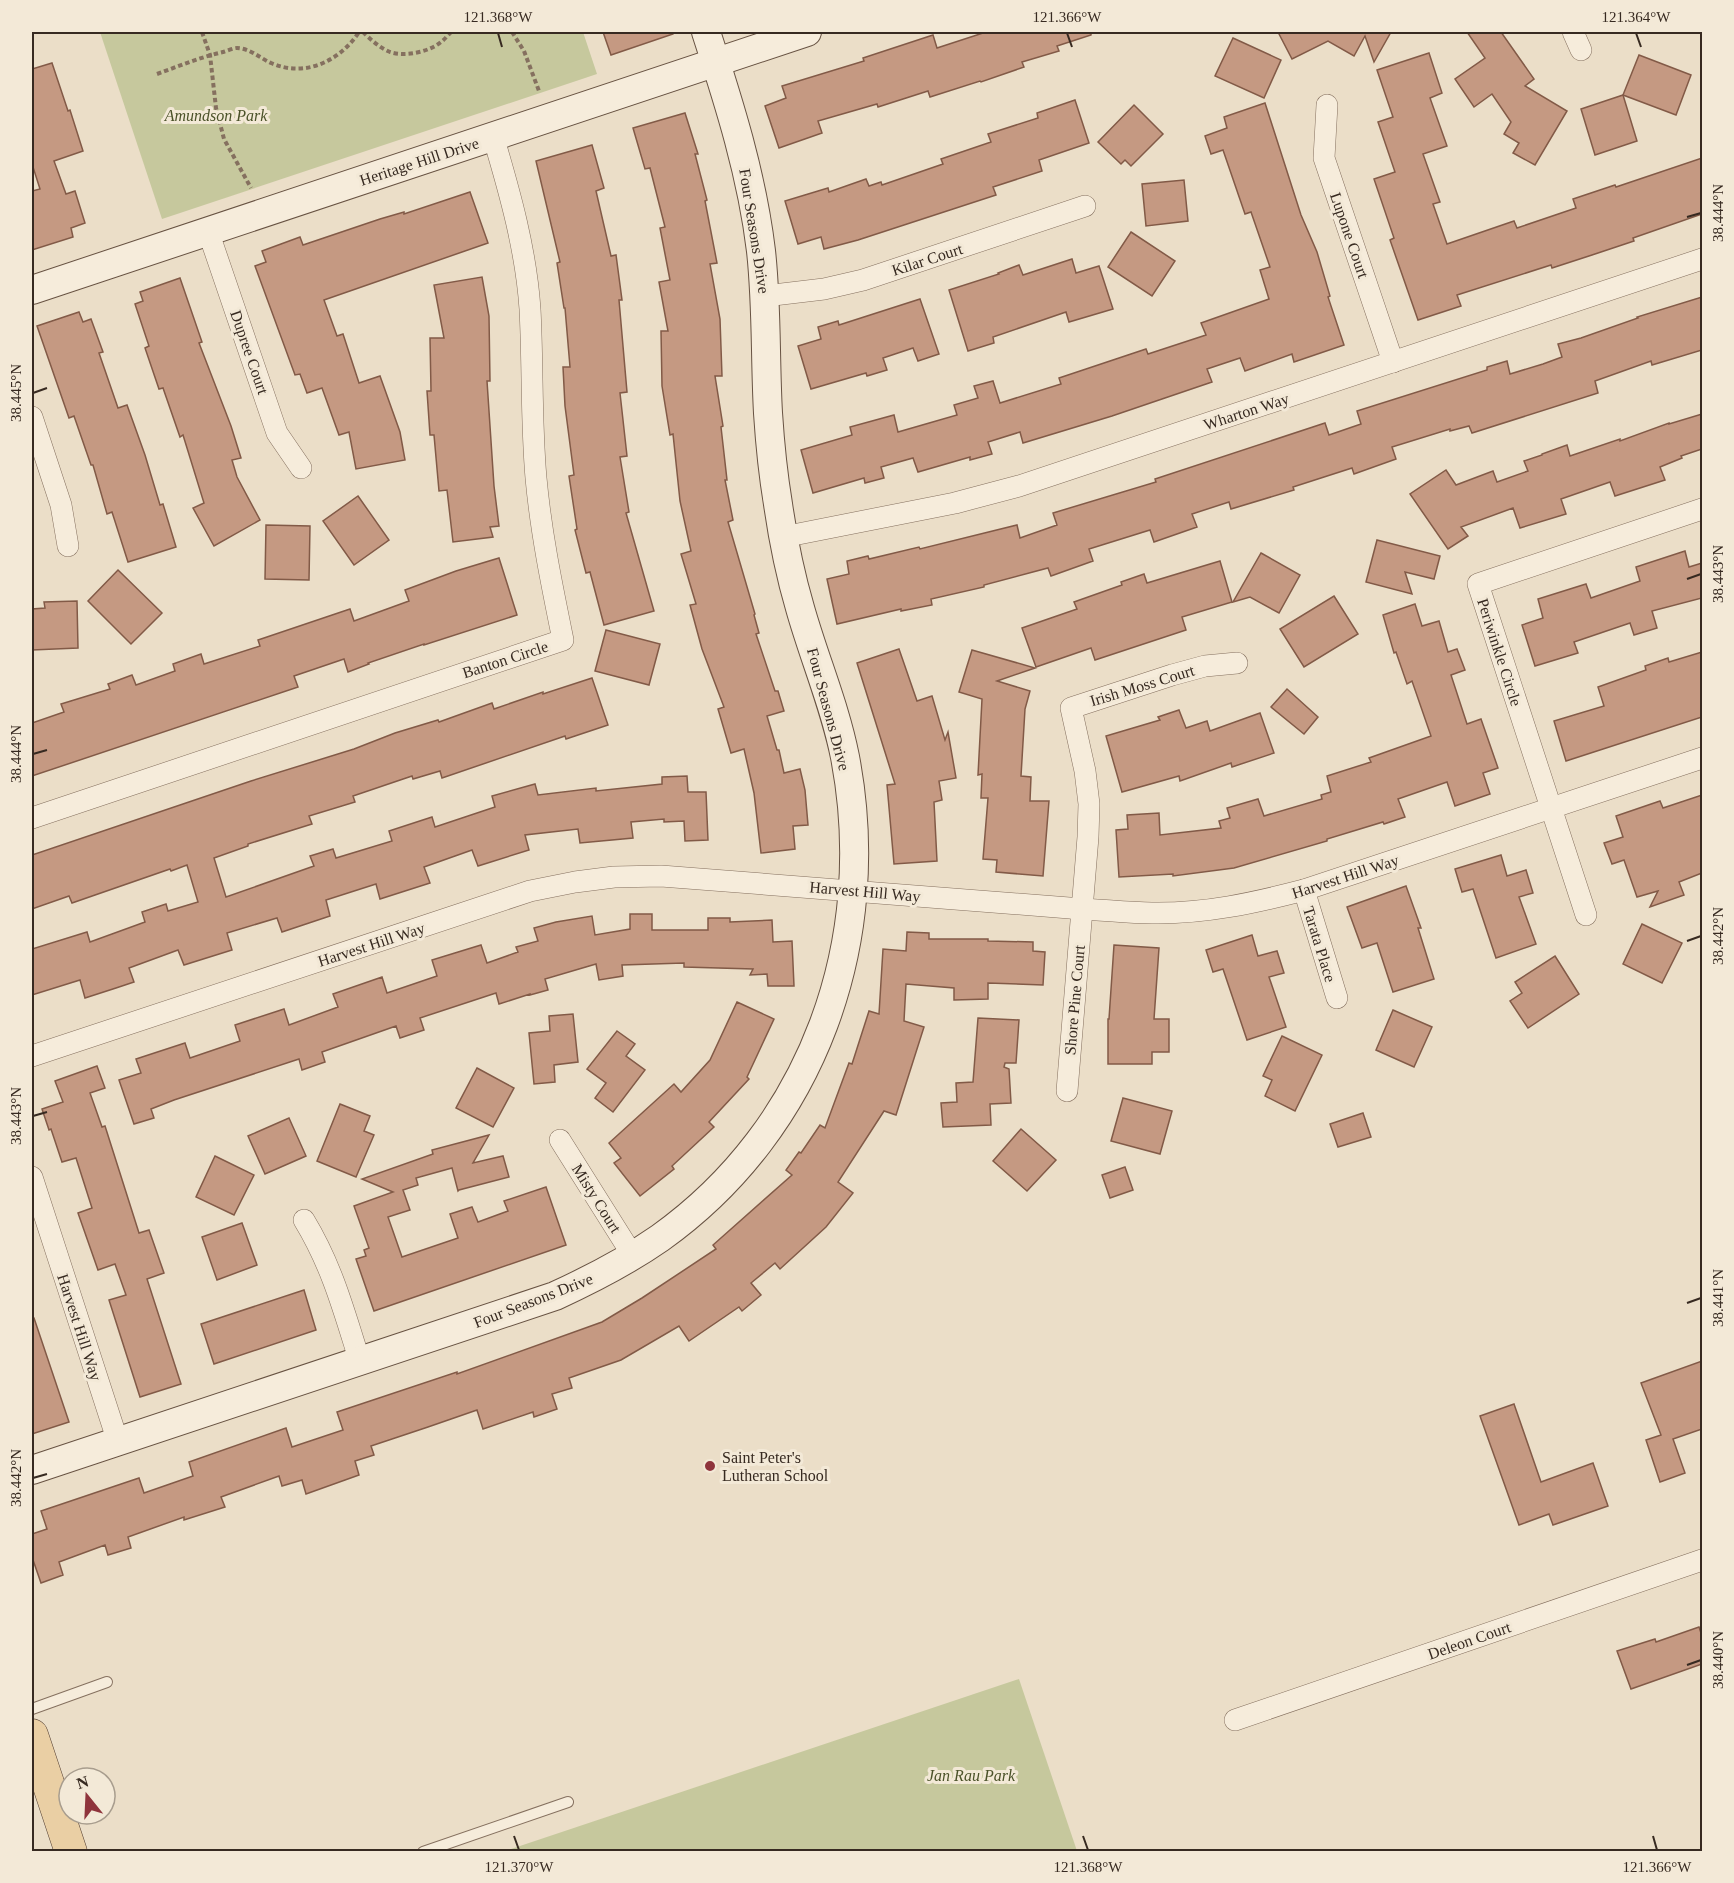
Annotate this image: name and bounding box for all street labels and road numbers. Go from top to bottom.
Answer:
street label: Heritage Hill Drive [357,134,481,190]
street label: Four Seasons Drive [736,167,773,295]
street label: Lupone Court [1326,190,1372,281]
street label: Kilar Court [890,240,965,279]
street label: Dupree Court [226,308,272,397]
street label: Wharton Way [1201,390,1291,434]
street label: Periwinkle Circle [1474,596,1525,708]
street label: Banton Circle [460,638,550,681]
street label: Four Seasons Drive [804,646,853,772]
street label: Irish Moss Court [1088,661,1197,709]
street label: Harvest Hill Way [1290,851,1401,903]
street label: Harvest Hill Way [809,878,921,906]
street label: Tarata Place [1300,904,1339,984]
street label: Harvest Hill Way [316,919,427,971]
street label: Shore Pine Court [1061,944,1088,1056]
street label: Misty Court [568,1161,625,1237]
street label: Four Seasons Drive [471,1270,595,1331]
street label: Harvest Hill Way [53,1272,105,1383]
street label: Deleon Court [1425,1618,1513,1663]

